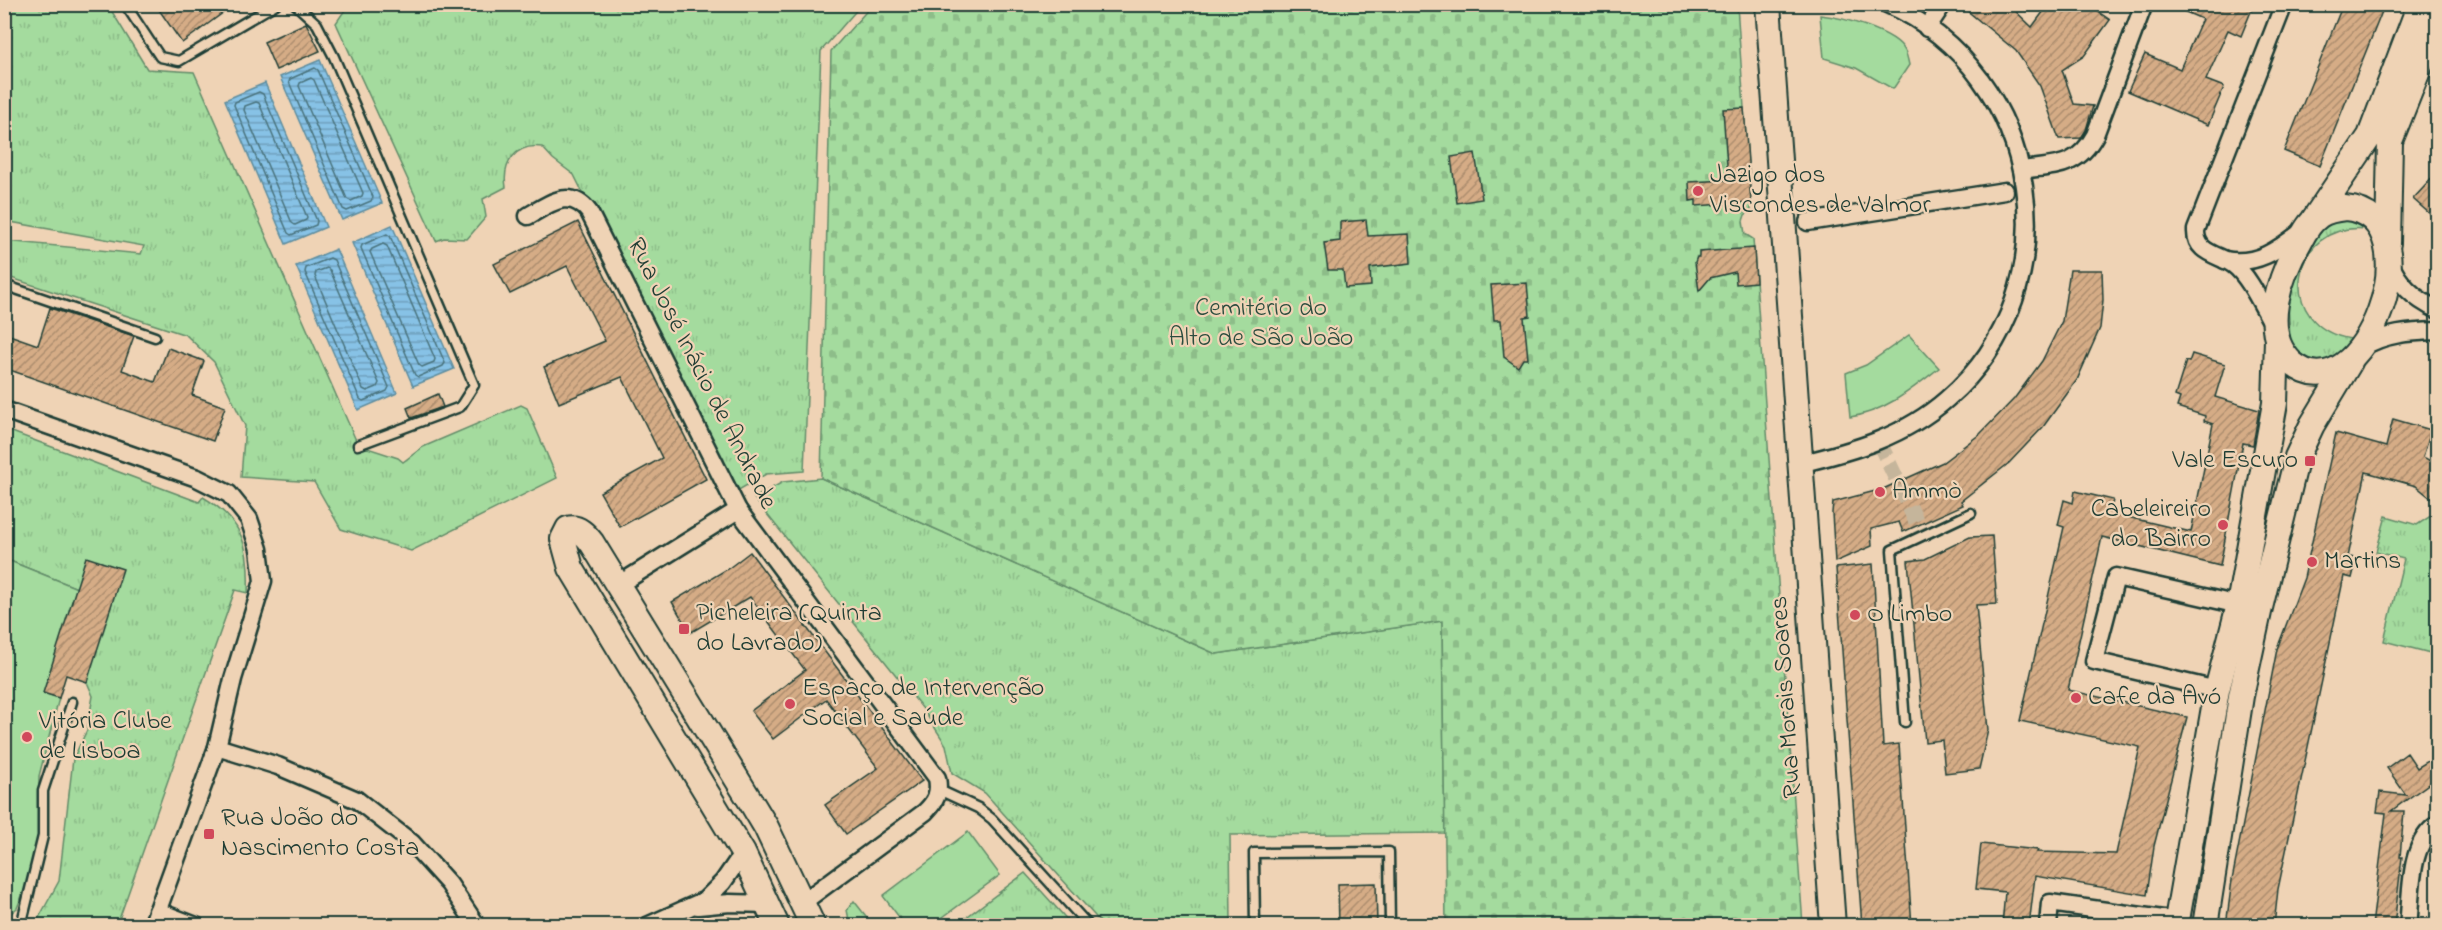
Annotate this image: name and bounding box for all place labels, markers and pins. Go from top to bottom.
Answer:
place label: Jazigo dos Viscondes de Valmor [1709,157,1931,225]
marker: Jazigo dos Viscondes de Valmor [1691,184,1705,198]
place label: Vale Escuro [2171,442,2298,480]
marker: Vale Escuro [2303,454,2317,468]
place label: Ammò [1892,473,1962,511]
marker: Ammò [1873,485,1887,499]
place label: Cabeleireiro do Bairro [2091,491,2211,559]
marker: Cabeleireiro do Bairro [2216,518,2230,532]
place label: Martins [2324,543,2401,581]
marker: Martins [2305,555,2319,569]
place label: Picheleira (Quinta do Lavrado) [696,595,882,663]
place label: O Limbo [1867,596,1952,634]
marker: O Limbo [1848,608,1862,622]
marker: Picheleira (Quinta do Lavrado) [677,622,691,636]
place label: Espaço de Intervenção Social e Saúde [802,670,1044,738]
place label: Cafe da Avó [2088,679,2221,717]
marker: Cafe da Avó [2069,691,2083,705]
marker: Espaço de Intervenção Social e Saúde [783,697,797,711]
place label: Vitória Clube de Lisboa [38,703,172,771]
marker: Vitória Clube de Lisboa [20,730,34,744]
place label: Rua João do Nascimento Costa [221,800,419,868]
marker: Rua João do Nascimento Costa [202,827,216,841]

